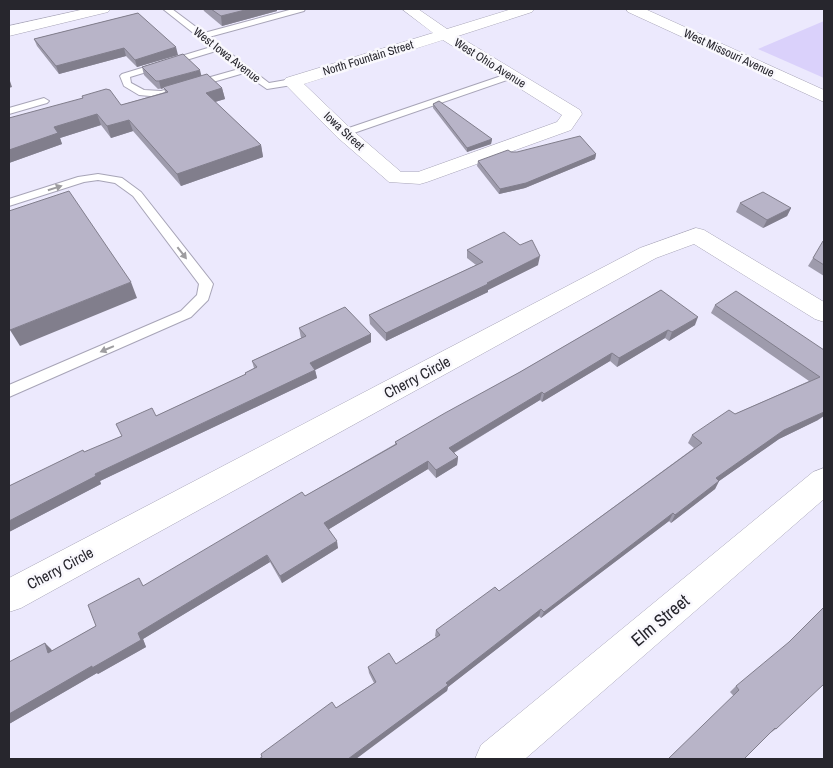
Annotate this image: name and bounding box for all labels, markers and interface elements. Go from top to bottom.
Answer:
street label: West Iowa Avenue [190,24,264,86]
street label: West Missouri Avenue [681,25,777,81]
street label: West Ohio Avenue [451,35,529,91]
street label: North Fountain Street [321,37,416,79]
street label: Iowa Street [320,108,368,154]
one-way arrow [48,184,63,192]
one-way arrow [177,246,188,259]
one-way arrow [100,346,114,354]
street label: Cherry Circle [380,351,454,403]
street label: Cherry Circle [23,542,97,594]
street label: Elm Street [626,588,694,652]

